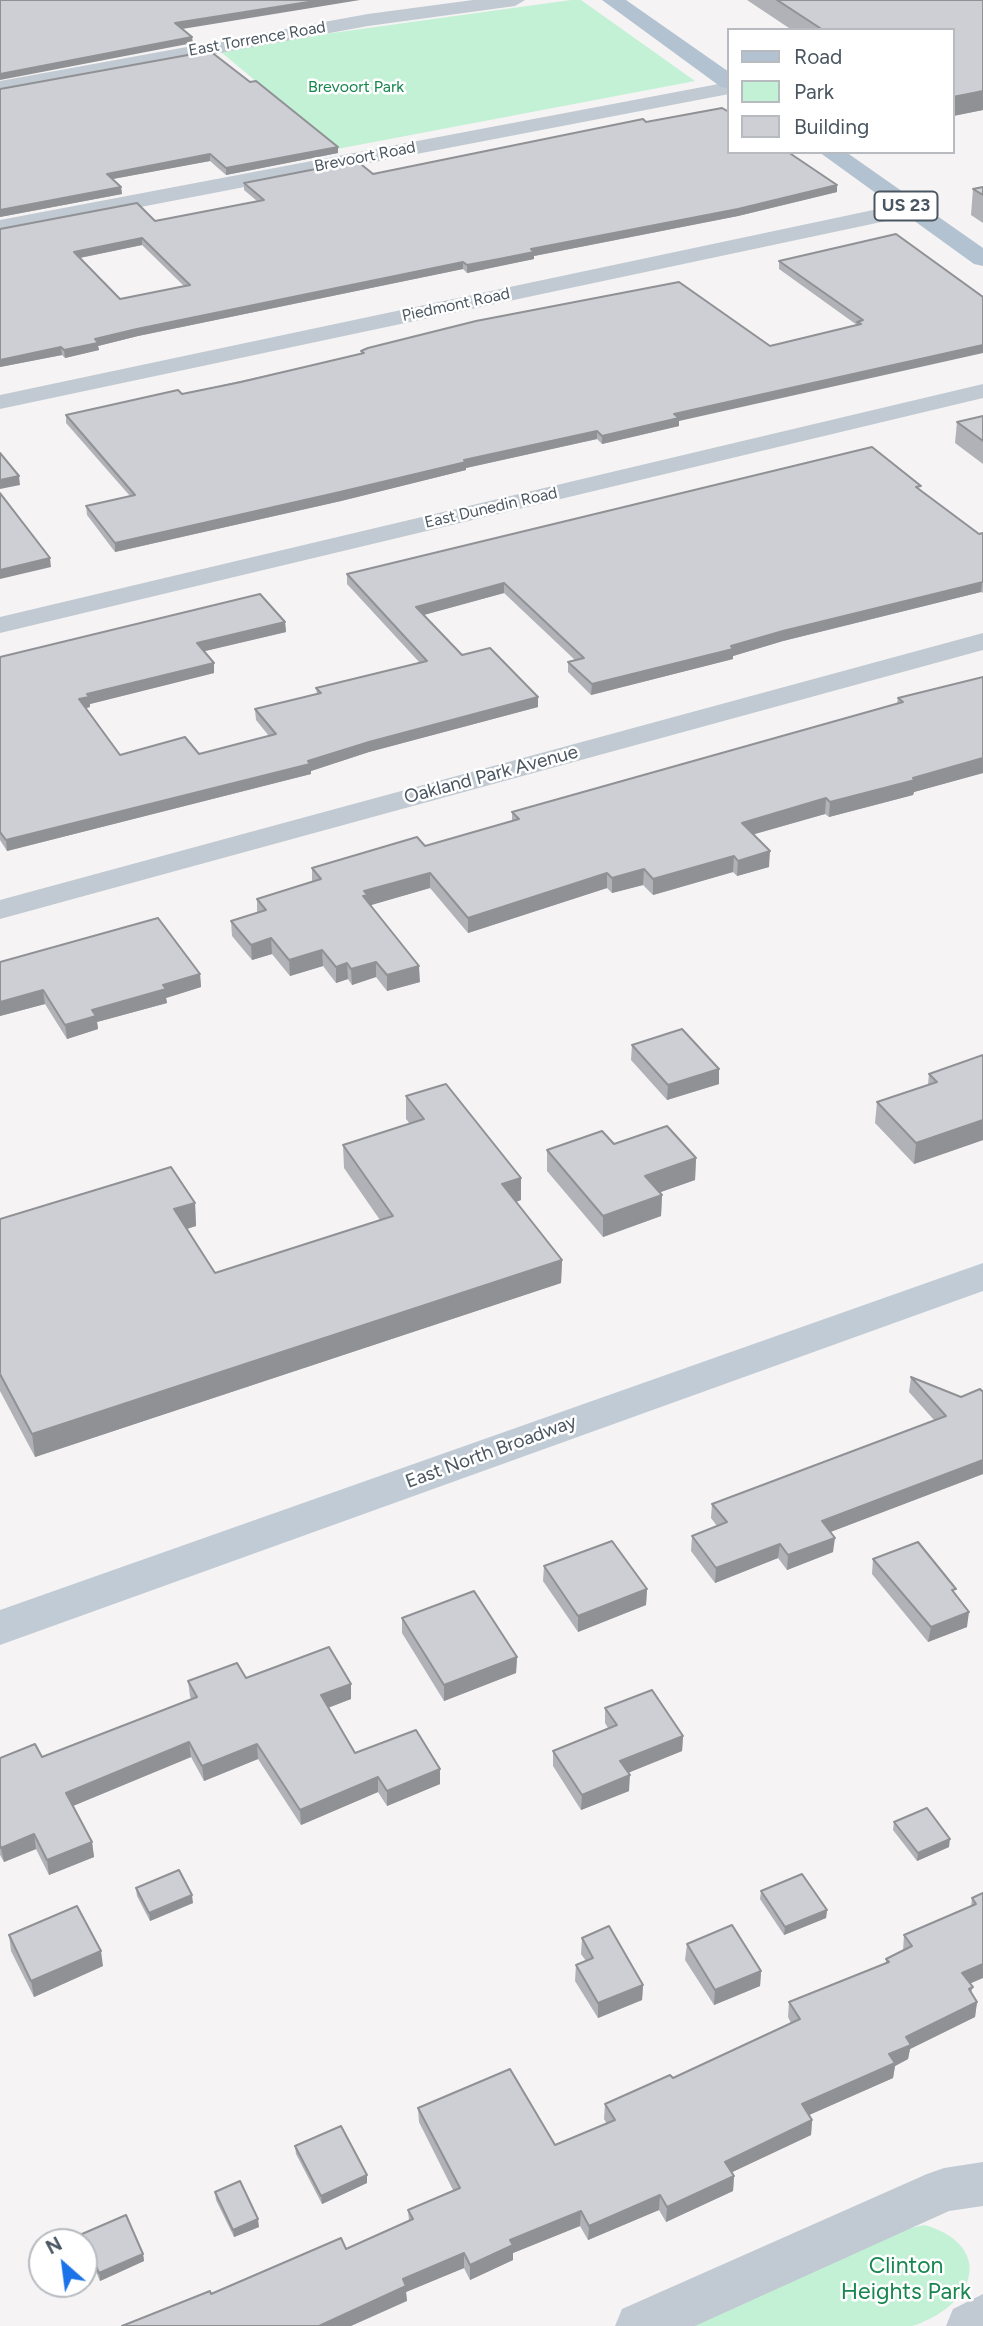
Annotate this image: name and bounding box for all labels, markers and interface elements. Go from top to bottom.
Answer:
street label: East Torrence Road [187,17,327,61]
legend [727,28,955,154]
text: Road [794,44,842,69]
park label: Brevoort Park [308,77,404,97]
text: Park [794,79,834,104]
text: Building [794,114,869,139]
street label: Brevoort Road [313,138,417,176]
road number: US 23 [874,191,937,220]
street label: Piedmont Road [400,284,512,326]
street label: East Dunedin Road [423,483,559,533]
street label: Oakland Park Avenue [402,741,580,809]
street label: East North Broadway [402,1410,580,1494]
north arrow [28,2228,98,2298]
text: N [42,2232,66,2259]
park label: Clinton Heights Park [841,2252,971,2306]

